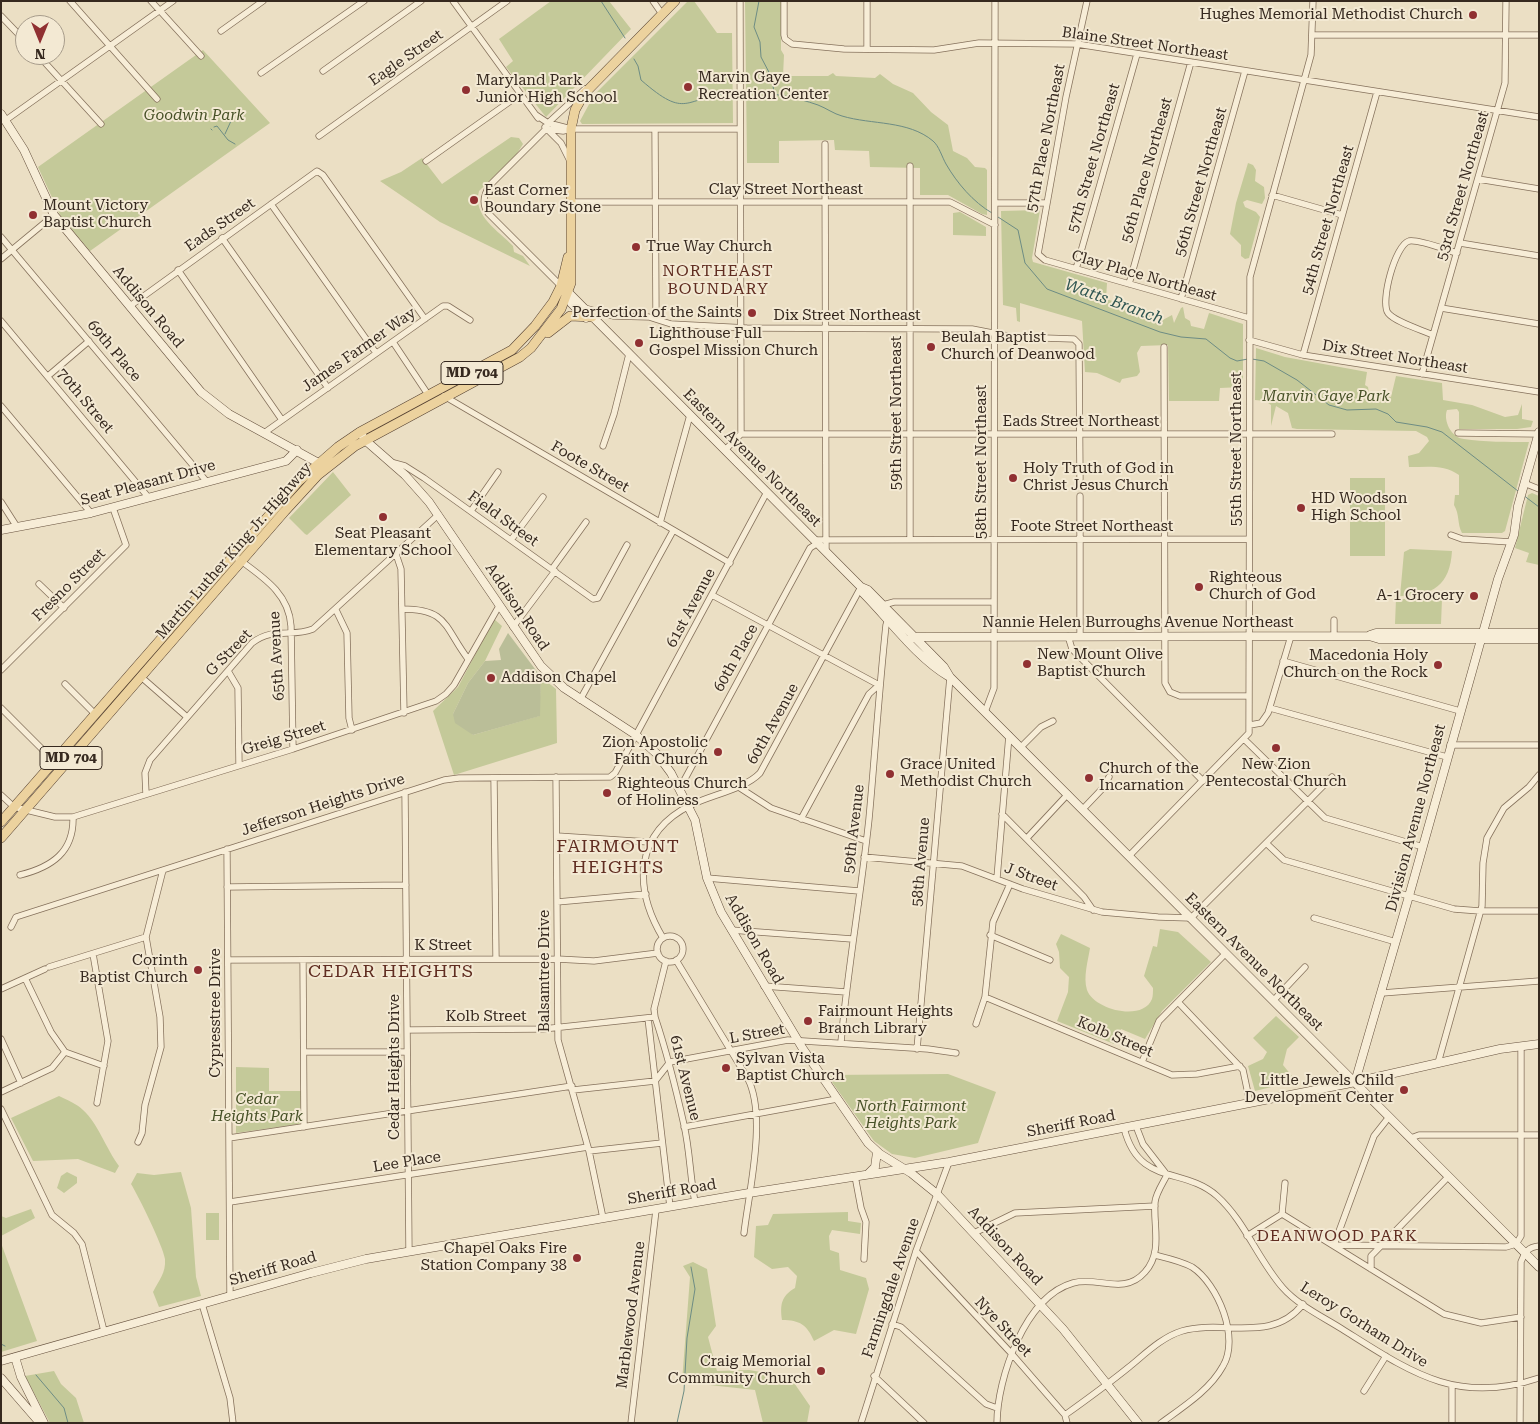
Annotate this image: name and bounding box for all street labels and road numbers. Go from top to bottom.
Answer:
street label: Blaine Street Northeast [1061,23,1229,65]
street label: Eagle Street [366,26,446,90]
street label: 57th Place Northeast [1023,63,1069,213]
street label: 57th Street Northeast [1064,81,1124,235]
street label: 56th Place Northeast [1118,95,1176,245]
street label: 56th Street Northeast [1171,105,1231,259]
street label: 53rd Street Northeast [1433,109,1493,263]
street label: 54th Street Northeast [1298,143,1358,297]
street label: Clay Street Northeast [709,181,863,199]
street label: Eads Street [182,194,258,256]
street label: Clay Place Northeast [1069,247,1219,305]
street label: Addison Road [109,262,187,352]
street label: James Farmer Way [299,304,419,396]
street label: Dix Street Northeast [773,307,921,325]
street label: 69th Place [83,317,145,385]
street label: 59th Street Northeast [888,336,906,490]
street label: Dix Street Northeast [1321,337,1469,377]
road number: MD 704 [441,362,503,384]
street label: 70th Street [53,365,117,437]
street label: 55th Street Northeast [1228,372,1246,526]
street label: Eastern Avenue Northeast [679,385,825,531]
street label: 58th Street Northeast [973,385,991,539]
street label: Eads Street Northeast [1003,413,1159,431]
street label: Foote Street [548,437,632,497]
street label: Seat Pleasant Drive [79,456,217,510]
street label: Martin Luther King Jr. Highway [152,459,316,643]
street label: Field Street [464,487,542,551]
street label: Foote Street Northeast [1011,518,1173,536]
street label: Fresno Street [29,545,109,625]
street label: Addison Road [481,560,553,654]
street label: 61st Avenue [663,565,719,651]
street label: 65th Avenue [266,611,288,701]
street label: Nannie Helen Burroughs Avenue Northeast [982,614,1294,632]
street label: 60th Place [710,621,762,695]
street label: G Street [202,626,256,680]
street label: 60th Avenue [743,680,803,768]
street label: Greig Street [240,717,328,759]
street label: Division Avenue Northeast [1382,722,1450,914]
road number: MD 704 [40,746,102,770]
street label: Jefferson Heights Drive [239,770,407,840]
street label: 59th Avenue [840,783,868,875]
street label: 58th Avenue [908,817,934,907]
street label: J Street [1002,859,1060,895]
street label: Eastern Avenue Northeast [1181,889,1327,1035]
street label: Addison Road [721,891,787,987]
street label: Balsamtree Drive [536,910,554,1032]
street label: K Street [414,937,472,955]
street label: Cypresstree Drive [207,948,225,1078]
street label: Cedar Heights Drive [386,994,404,1140]
street label: Kolb Street [446,1008,526,1026]
street label: Kolb Street [1074,1013,1156,1061]
street label: L Street [728,1020,786,1048]
street label: 61st Avenue [666,1034,704,1122]
street label: Sheriff Road [1025,1107,1117,1141]
street label: Lee Place [372,1148,442,1176]
street label: Sheriff Road [626,1175,718,1209]
street label: Addison Road [964,1203,1046,1289]
street label: Farmingdale Avenue [859,1216,923,1360]
street label: Marblewood Avenue [613,1240,649,1390]
street label: Sheriff Road [227,1248,319,1290]
street label: Leroy Gorham Drive [1297,1278,1431,1372]
street label: Nye Street [971,1293,1035,1361]

